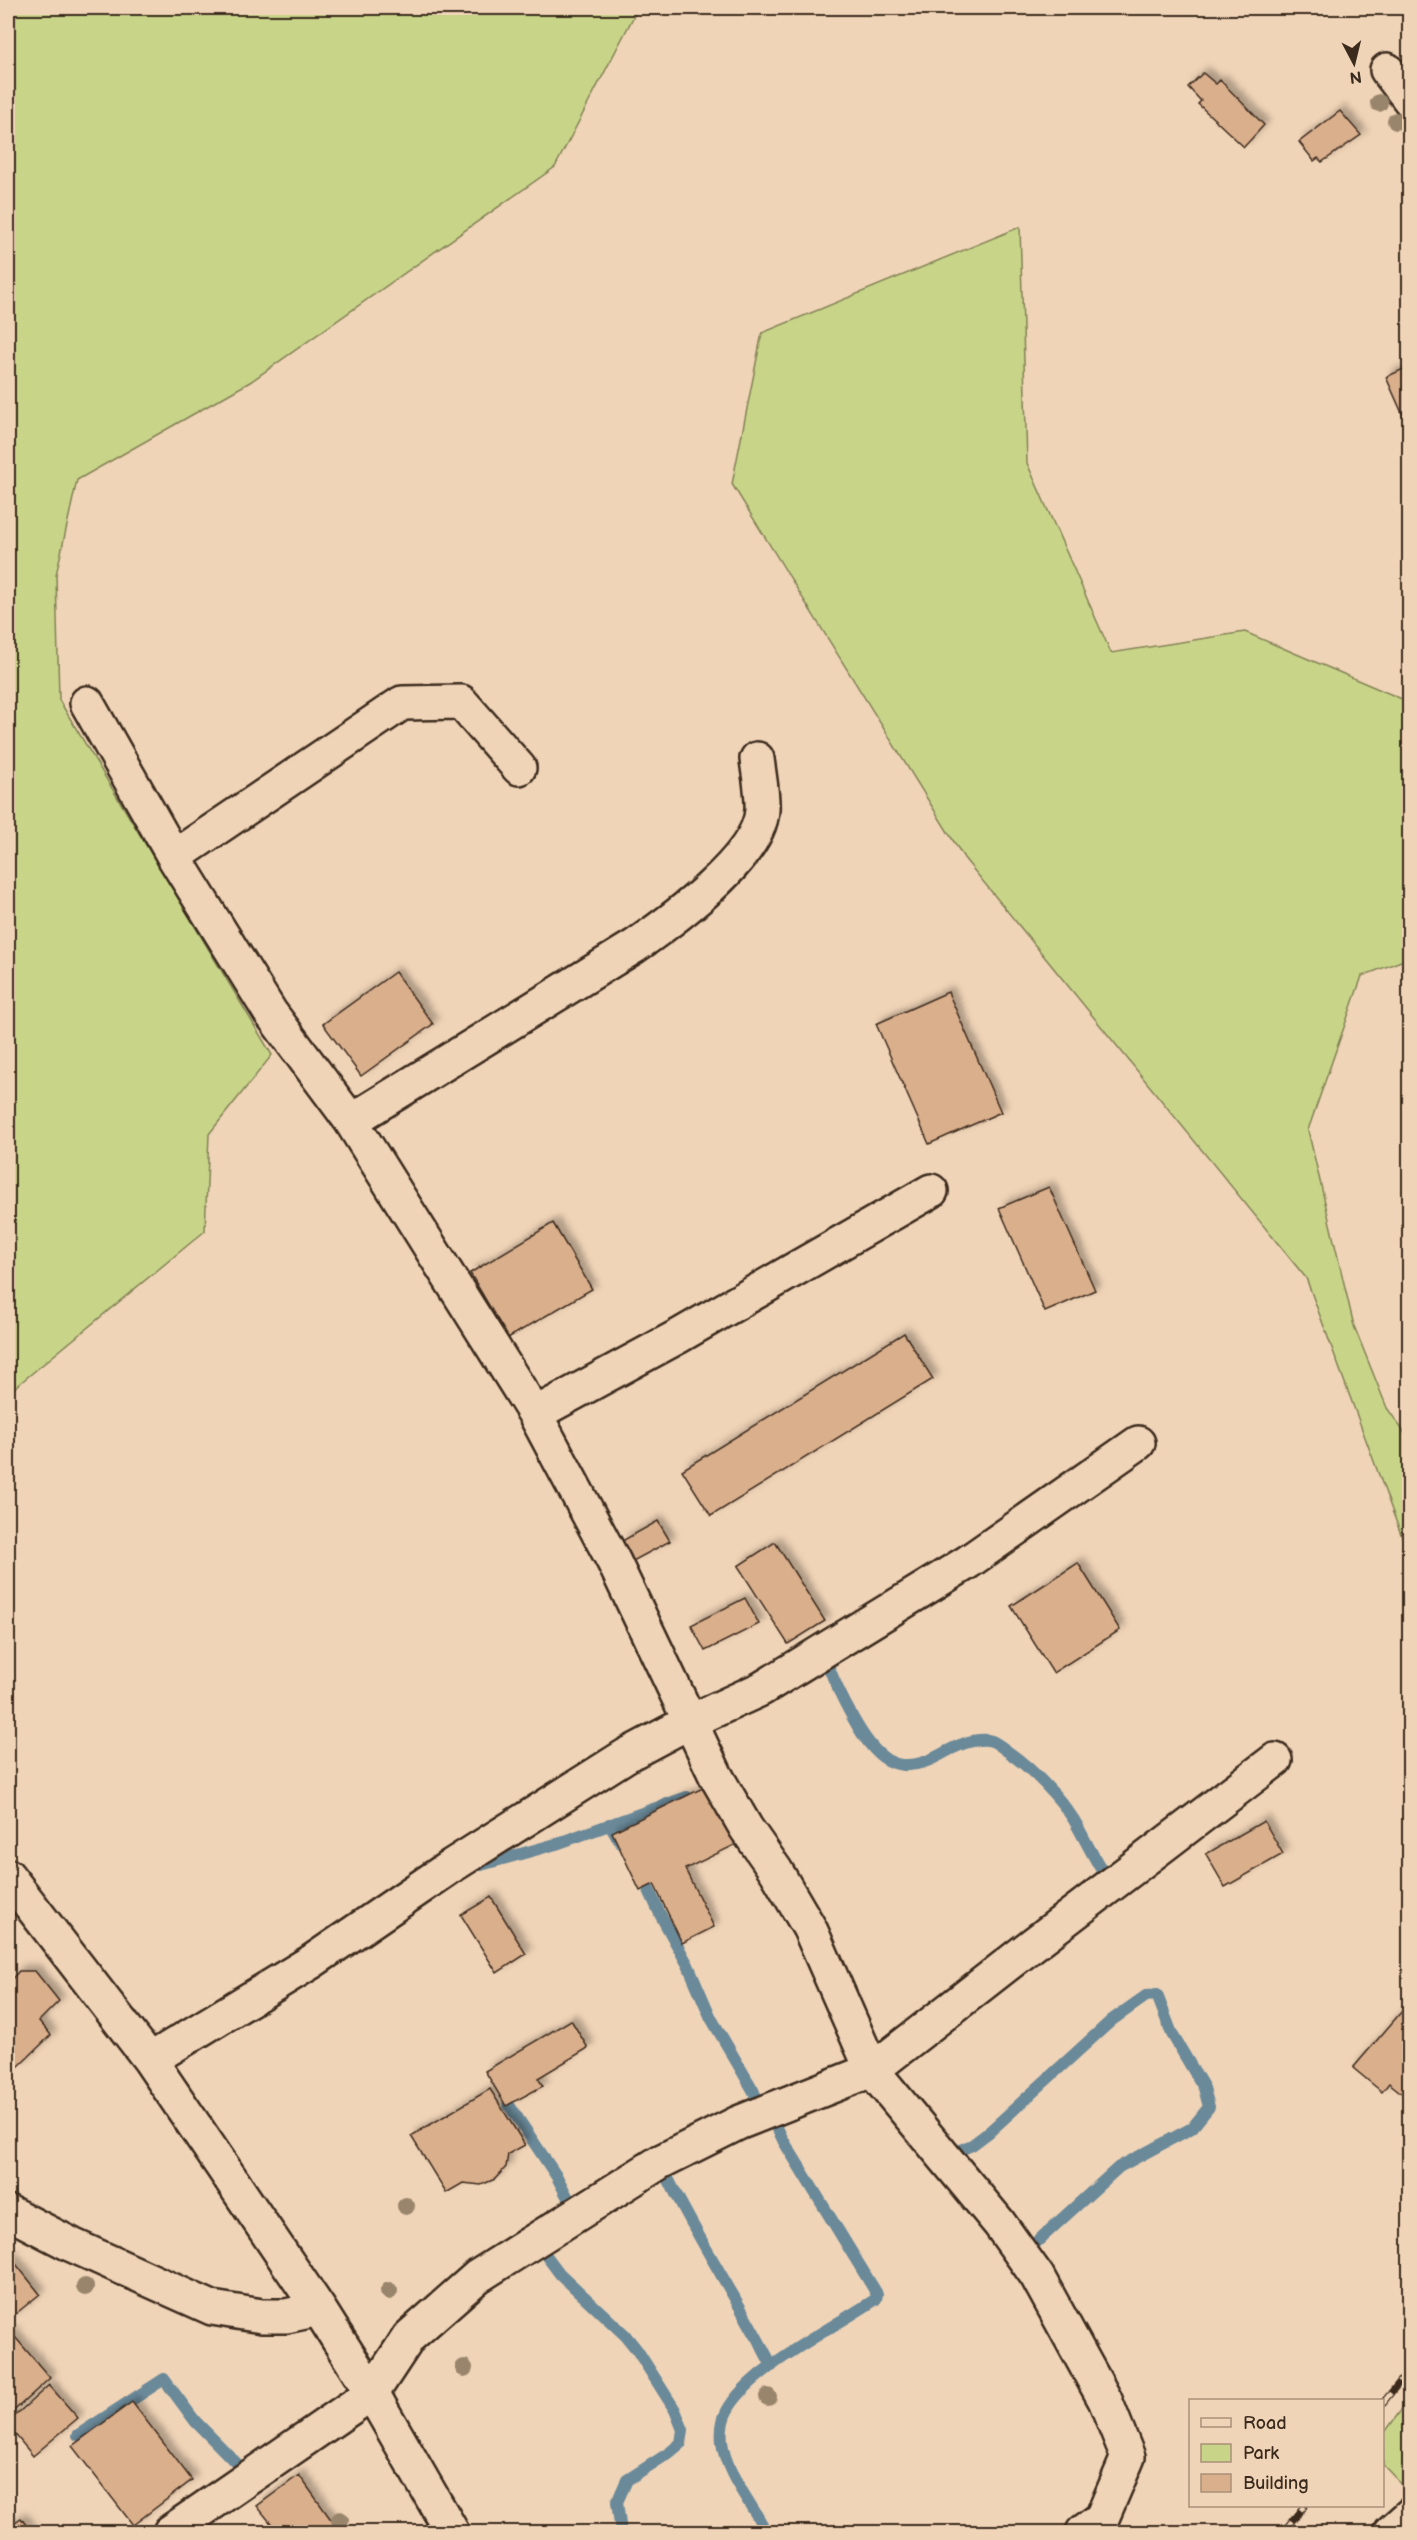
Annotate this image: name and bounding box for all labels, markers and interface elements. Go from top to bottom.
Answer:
north arrow [1324,33,1384,93]
text: N [1349,66,1363,87]
legend [1189,2399,1384,2507]
text: Road [1243,2413,1287,2434]
text: Park [1243,2443,1279,2464]
text: Building [1243,2473,1309,2494]

